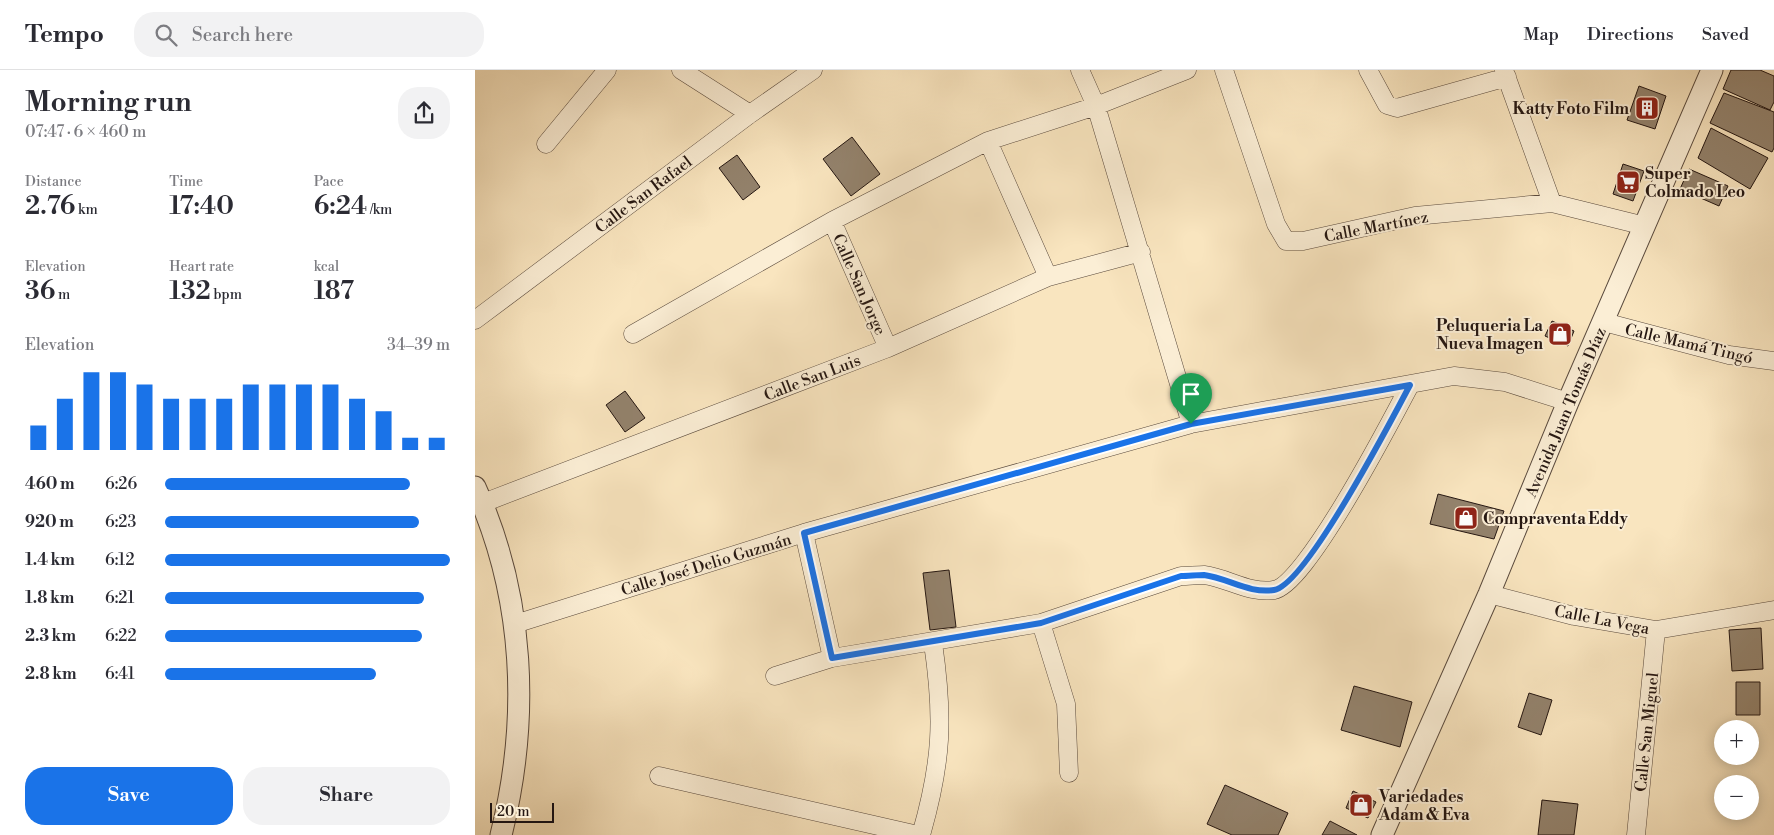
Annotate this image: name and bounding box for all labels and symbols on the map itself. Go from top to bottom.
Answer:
building icon: Katty Foto Film [1634,95,1660,121]
place label: Katty Foto Film [1512,99,1629,119]
street label: Calle San Rafael [591,152,696,238]
place label: Super Colmado Leo [1645,164,1745,202]
supermarket icon: Super Colmado Leo [1615,169,1641,195]
street label: Calle Martínez [1322,207,1430,247]
street label: Calle San Jorge [828,231,890,338]
place label: Peluqueria La Nueva Imagen [1436,316,1543,354]
street label: Calle Mamá Tingó [1623,320,1755,368]
shop icon: Peluqueria La Nueva Imagen [1547,321,1573,347]
street label: Avenida Juan Tomás Díaz [1521,324,1611,501]
street label: Calle San Luis [761,350,864,406]
pin [1170,373,1212,424]
shop icon: Compraventa Eddy [1453,505,1479,531]
place label: Compraventa Eddy [1483,509,1629,529]
street label: Calle José Delio Guzmán [619,529,794,600]
street label: Calle La Vega [1553,601,1652,639]
street label: Calle San Miguel [1631,671,1663,793]
place label: Variedades Adam & Eva [1378,787,1470,825]
shop icon: Variedades Adam & Eva [1348,792,1374,818]
scale bar [490,800,554,823]

